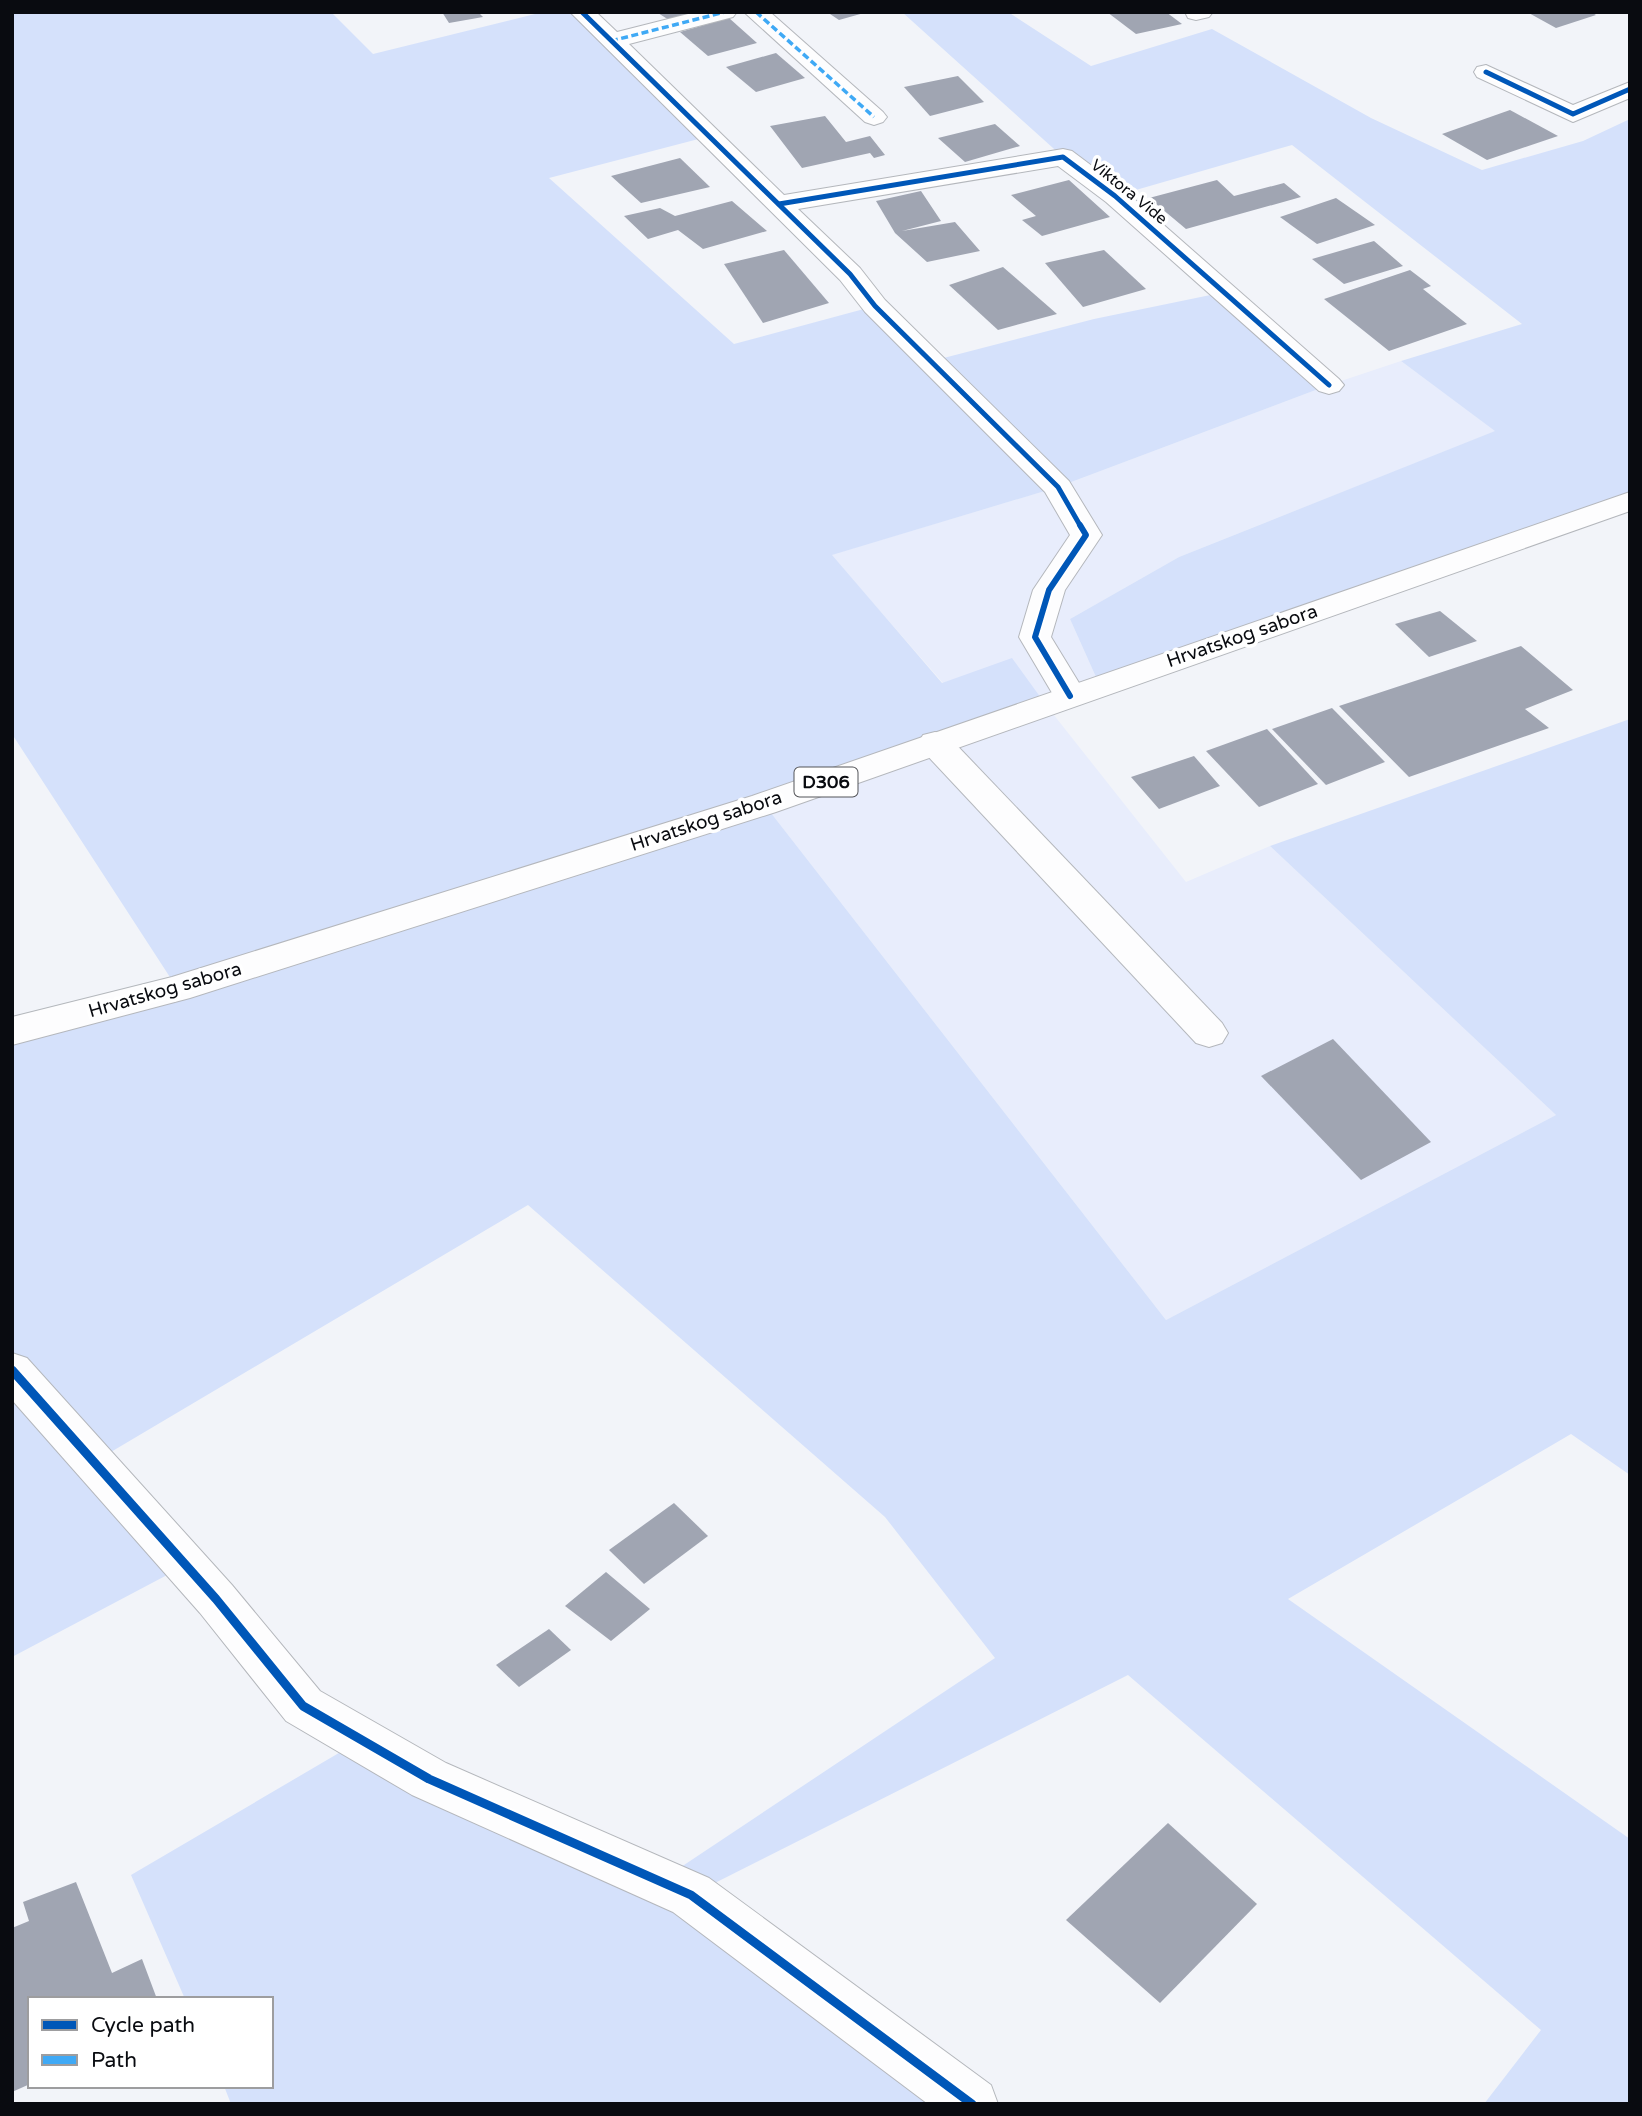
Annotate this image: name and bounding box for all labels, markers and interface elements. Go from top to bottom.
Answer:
street label: Viktora Vide [1087,155,1171,229]
street label: Hrvatskog sabora [1164,600,1320,672]
road number: D306 [794,768,858,796]
street label: Hrvatskog sabora [627,786,785,856]
street label: Hrvatskog sabora [86,958,244,1022]
legend [28,1997,273,2088]
text: Cycle path [91,2013,195,2038]
text: Path [91,2048,137,2073]

